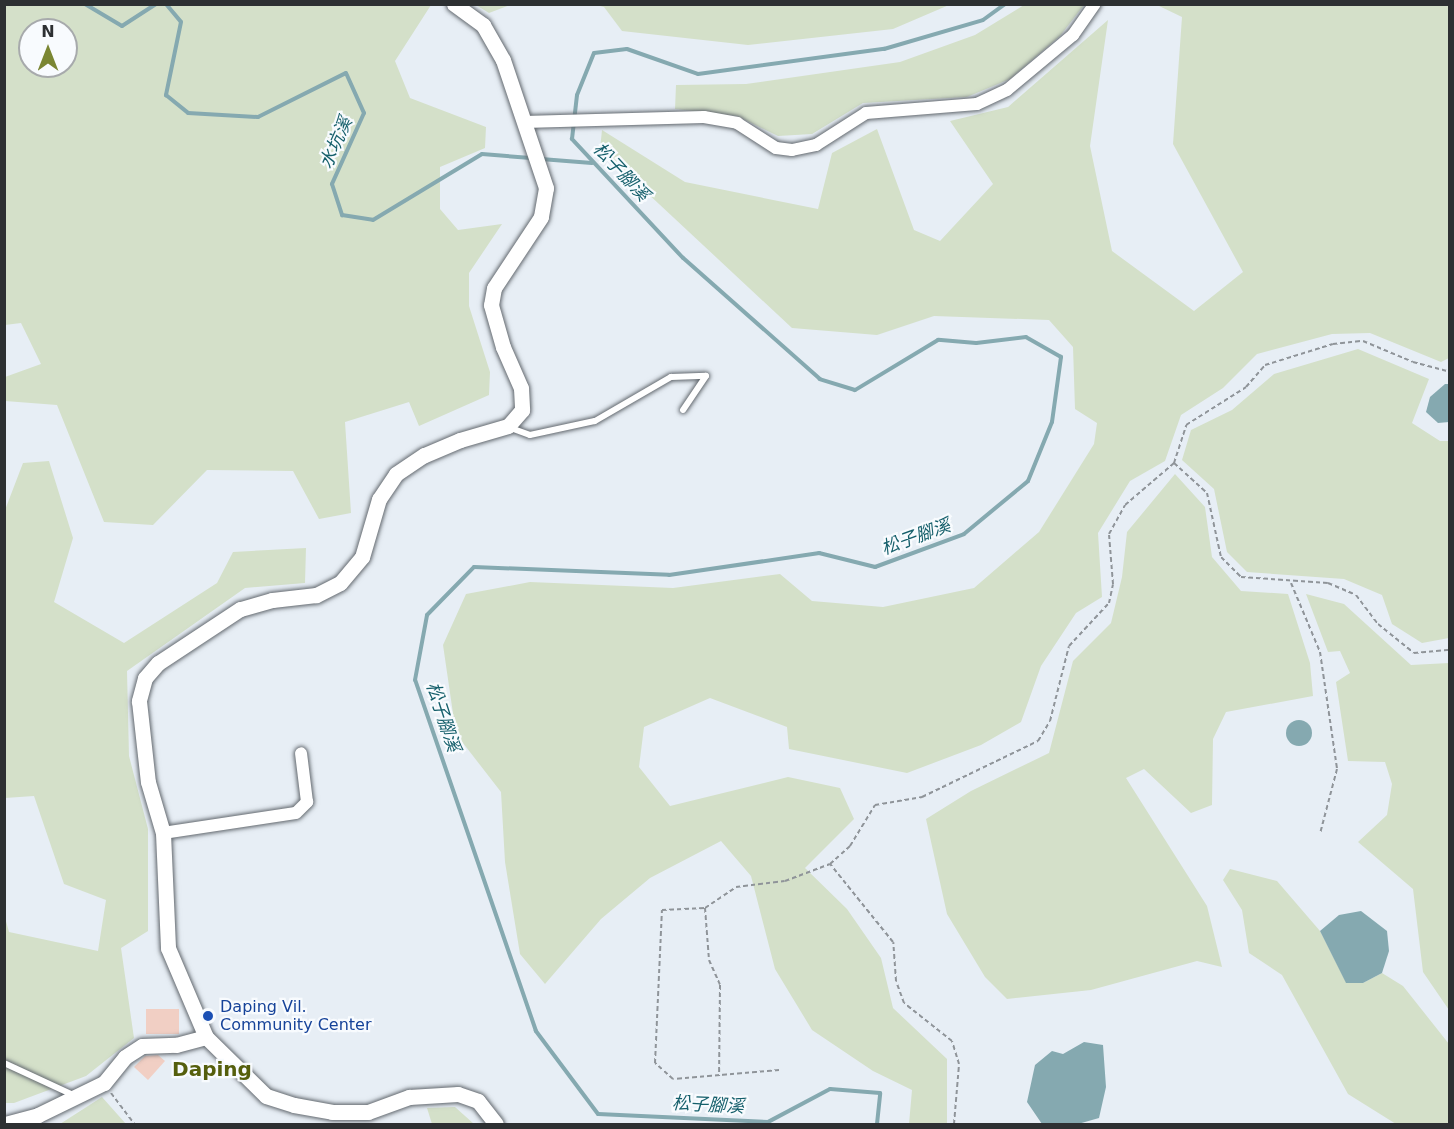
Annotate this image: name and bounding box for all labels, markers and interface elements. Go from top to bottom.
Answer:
north arrow [18,18,78,78]
text: N [41,22,55,41]
water label: 水坑溪 [315,114,357,172]
water label: 松子腳溪 [589,138,653,206]
water label: 松子腳溪 [878,515,954,559]
water label: 松子腳溪 [422,679,464,755]
place label: Daping Vil. Community Center [220,997,372,1035]
marker: Daping Vil. Community Center [201,1009,215,1023]
district label: Daping [172,1057,252,1081]
water label: 松子腳溪 [671,1092,745,1118]

